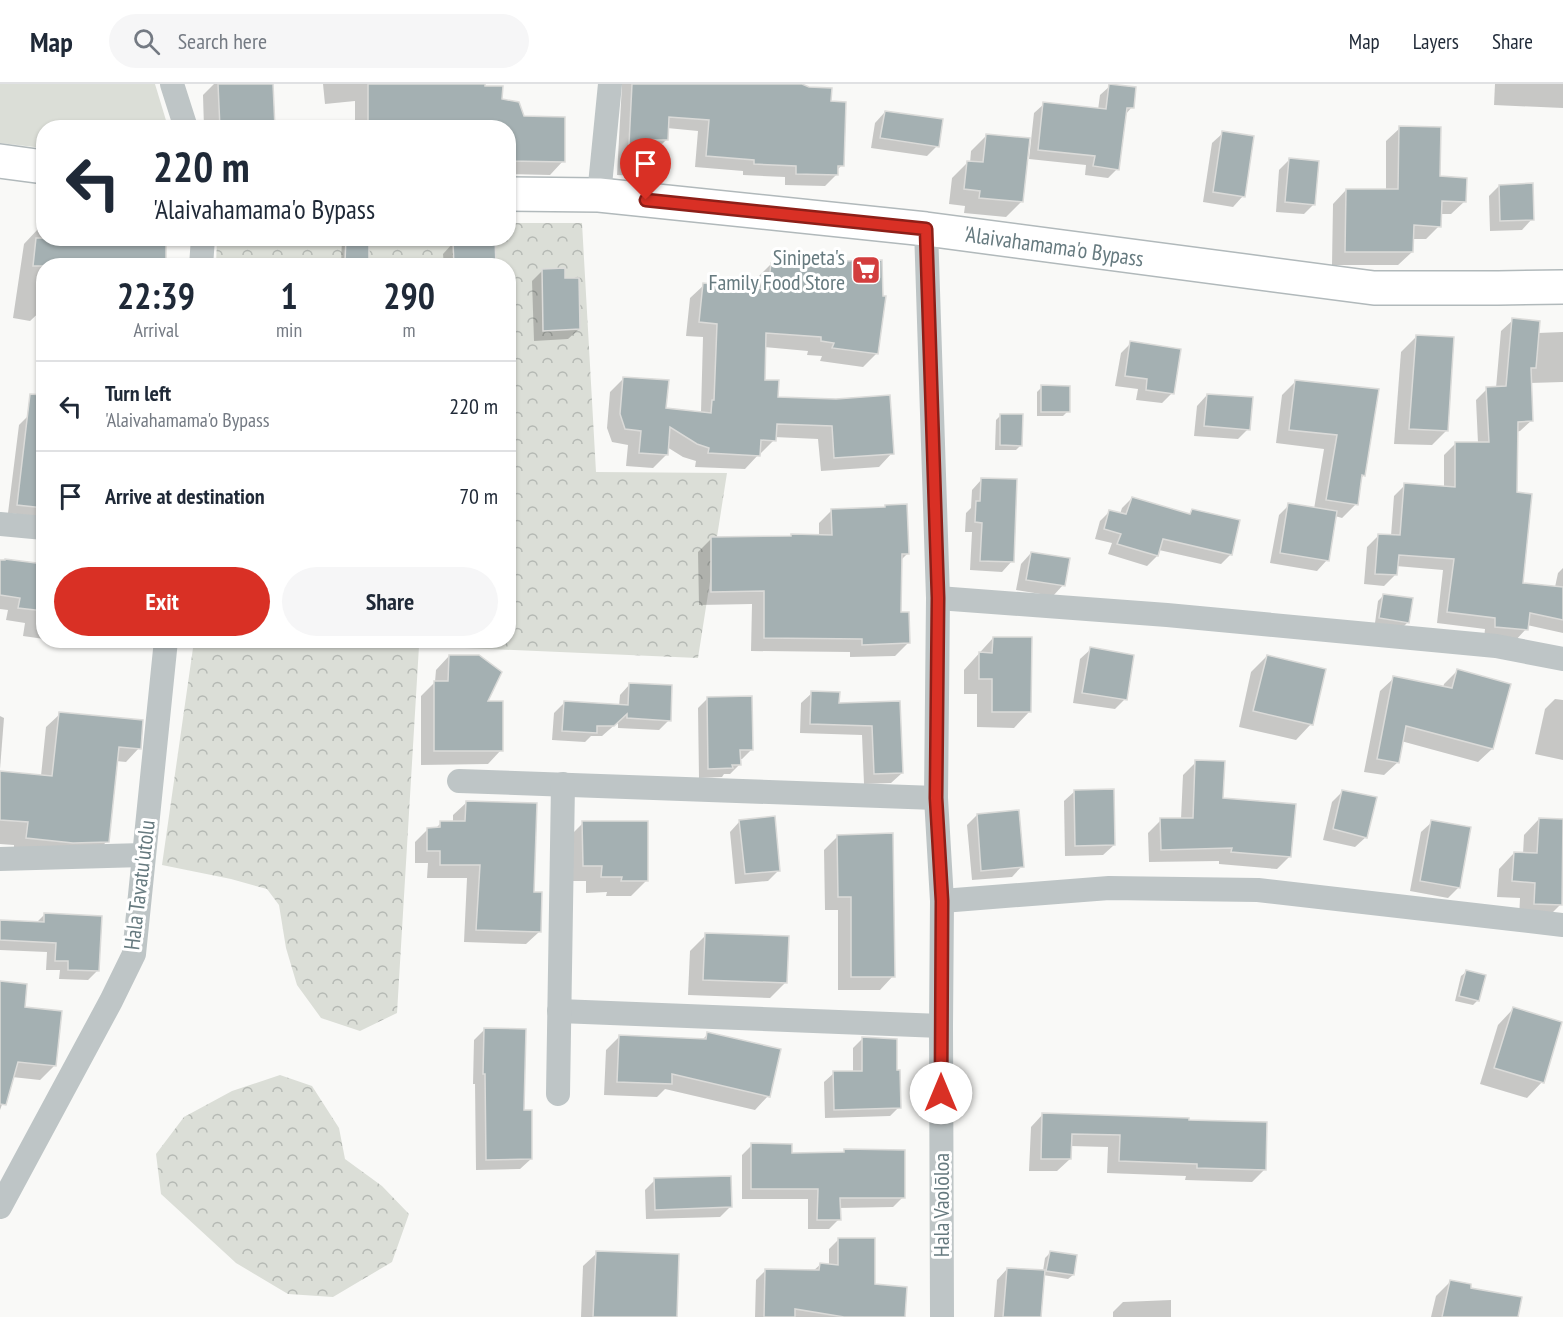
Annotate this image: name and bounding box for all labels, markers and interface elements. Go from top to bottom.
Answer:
search box [109,14,529,68]
text: Map [30,23,73,60]
icon: search [130,25,163,58]
text: Search here [178,27,267,55]
text: Map [1349,28,1380,55]
text: Layers [1413,28,1459,55]
text: Share [1492,28,1533,55]
pin [620,138,671,200]
text: 220 m [153,139,250,194]
icon: left [54,144,132,222]
icon: arrive [629,147,662,180]
text: 'Alaivahamama'o Bypass [153,192,375,226]
street label: 'Alaivahamama'o Bypass [962,220,1146,272]
place label: Sinipeta's Family Food Store [708,243,845,296]
supermarket icon: Sinipeta's Family Food Store [850,254,882,286]
text: 22:39 [117,272,195,319]
text: 1 [280,272,298,319]
text: 290 [383,272,435,319]
text: Arrival [133,317,179,343]
text: min [276,317,302,343]
text: m [403,317,416,343]
text: Turn left [105,379,171,407]
icon: left [54,390,87,423]
text: 220 m [449,392,498,420]
text: 'Alaivahamama'o Bypass [105,407,270,433]
icon: arrive [54,480,87,513]
text: Arrive at destination [105,482,265,510]
text: 70 m [459,482,498,510]
button: Exit [54,567,270,636]
button: Share [282,567,498,636]
street label: Hala Tavatu'utolu [117,818,161,952]
position arrow [909,1061,973,1125]
street label: Hala Vaolōloa [927,1153,955,1257]

